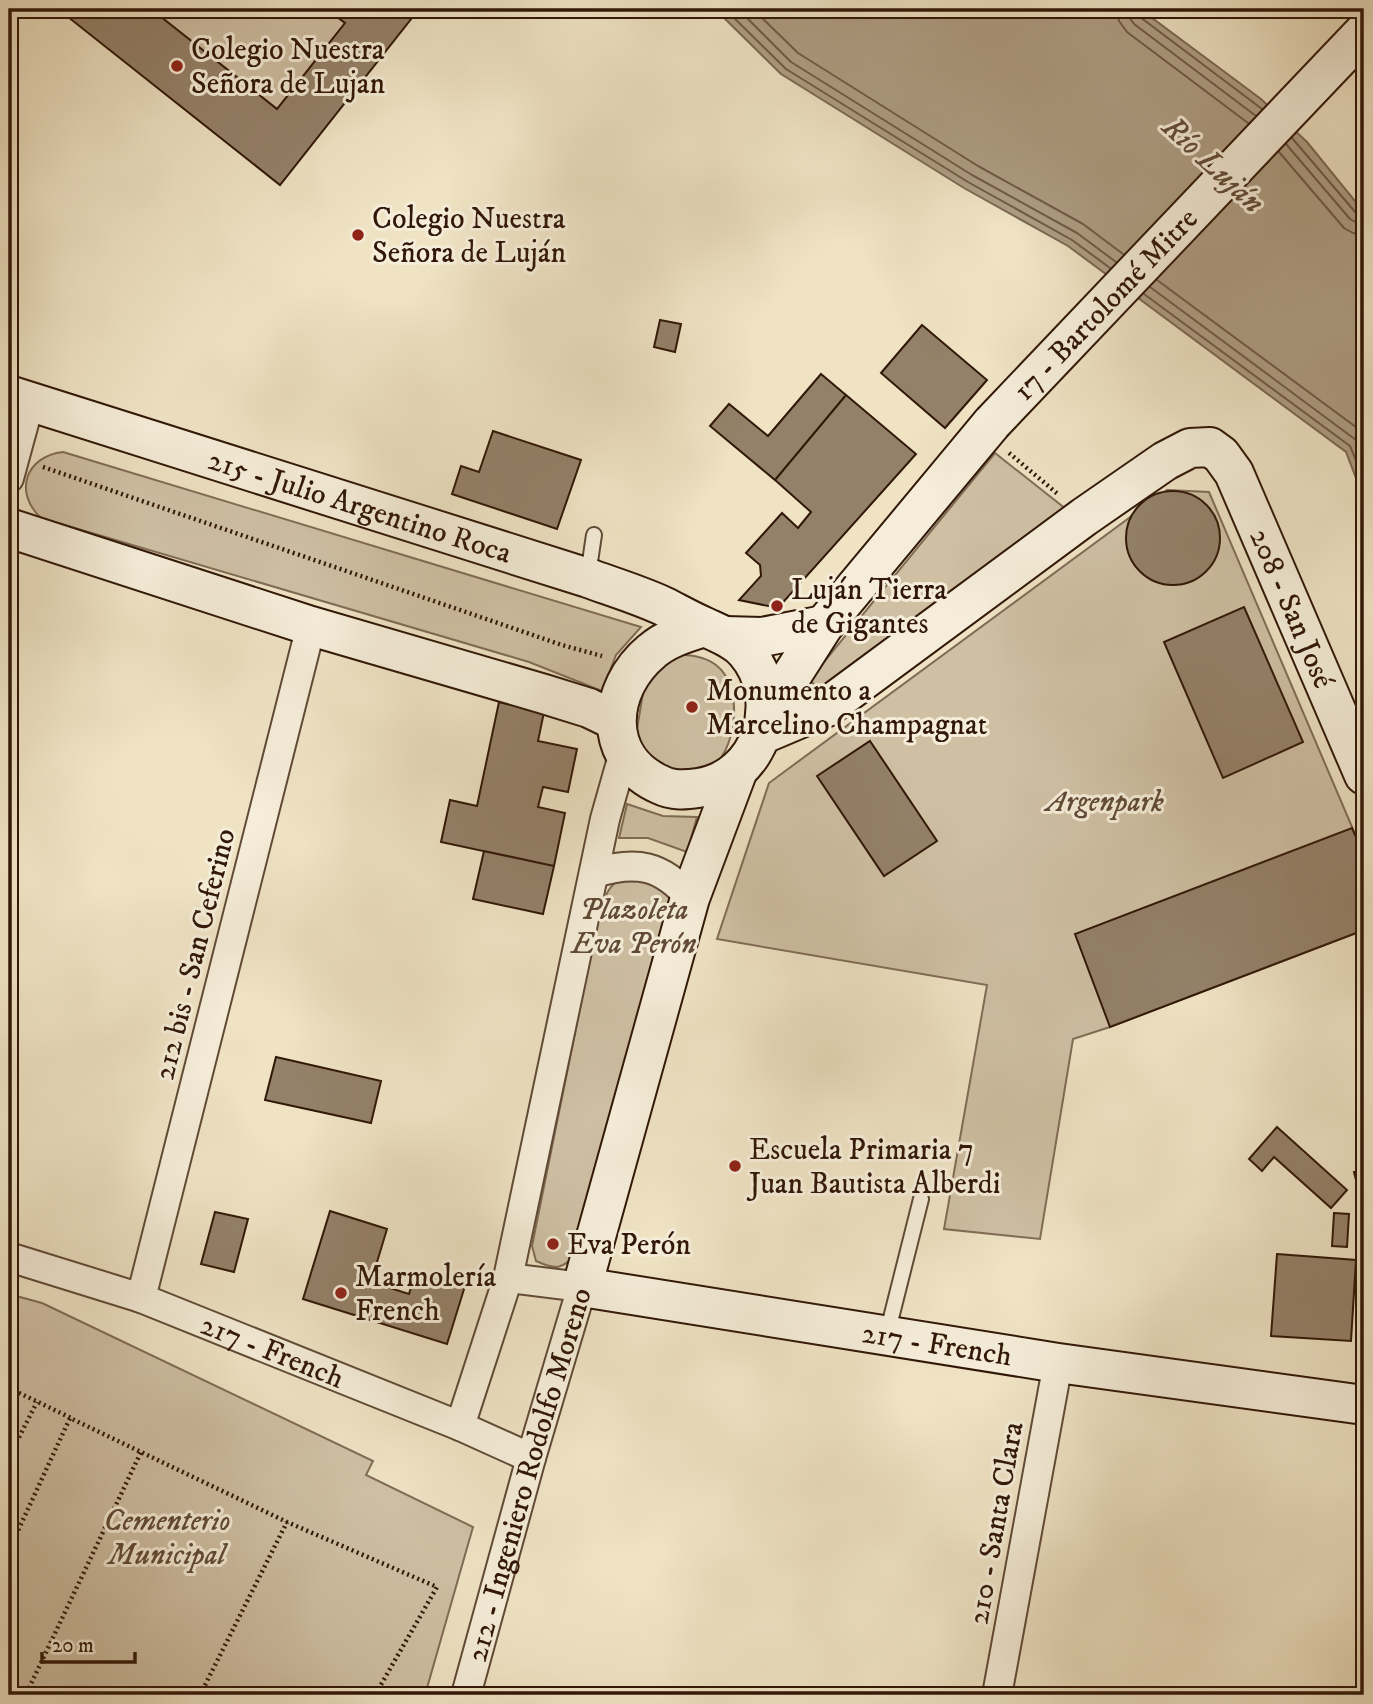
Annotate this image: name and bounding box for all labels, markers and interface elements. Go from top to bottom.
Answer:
place label: Colegio Nuestra Señora de Lujan [191,32,385,103]
marker: Colegio Nuestra Señora de Lujan [169,58,185,74]
water label: Río Luján [1152,107,1272,223]
place label: Colegio Nuestra Señora de Luján [372,201,566,272]
street label: 17 - Bartolomé Mitre [1006,201,1206,409]
marker: Colegio Nuestra Señora de Luján [350,227,366,243]
street label: 215 - Julio Argentino Roca [203,442,516,573]
street label: 208 - San José [1240,523,1342,695]
place label: Luján Tierra de Gigantes [791,572,947,643]
marker: Luján Tierra de Gigantes [769,598,785,614]
place label: Monumento a Marcelino Champagnat [706,673,987,744]
marker: Monumento a Marcelino Champagnat [684,699,700,715]
park label: Argenpark [1043,784,1164,821]
street label: 212 bis - San Ceferino [146,825,245,1084]
park label: Plazoleta Eva Perón [569,892,697,963]
place label: Escuela Primaria 7 Juan Bautista Alberdi [746,1132,1000,1203]
marker: Escuela Primaria 7 Juan Bautista Alberdi [727,1158,743,1174]
place label: Eva Perón [567,1227,691,1264]
marker: Eva Perón [545,1236,561,1252]
place label: Marmolería French [355,1259,496,1330]
street label: 212 - Ingeniero Rodolfo Moreno [459,1284,601,1666]
marker: Marmolería French [333,1285,349,1301]
street label: 217 - French [195,1307,349,1398]
street label: 217 - French [859,1315,1015,1375]
street label: 210 - Santa Clara [960,1419,1033,1628]
park label: Cementerio Municipal [103,1503,231,1574]
scale bar [42,1620,135,1664]
text: 20 m [52,1633,94,1659]

